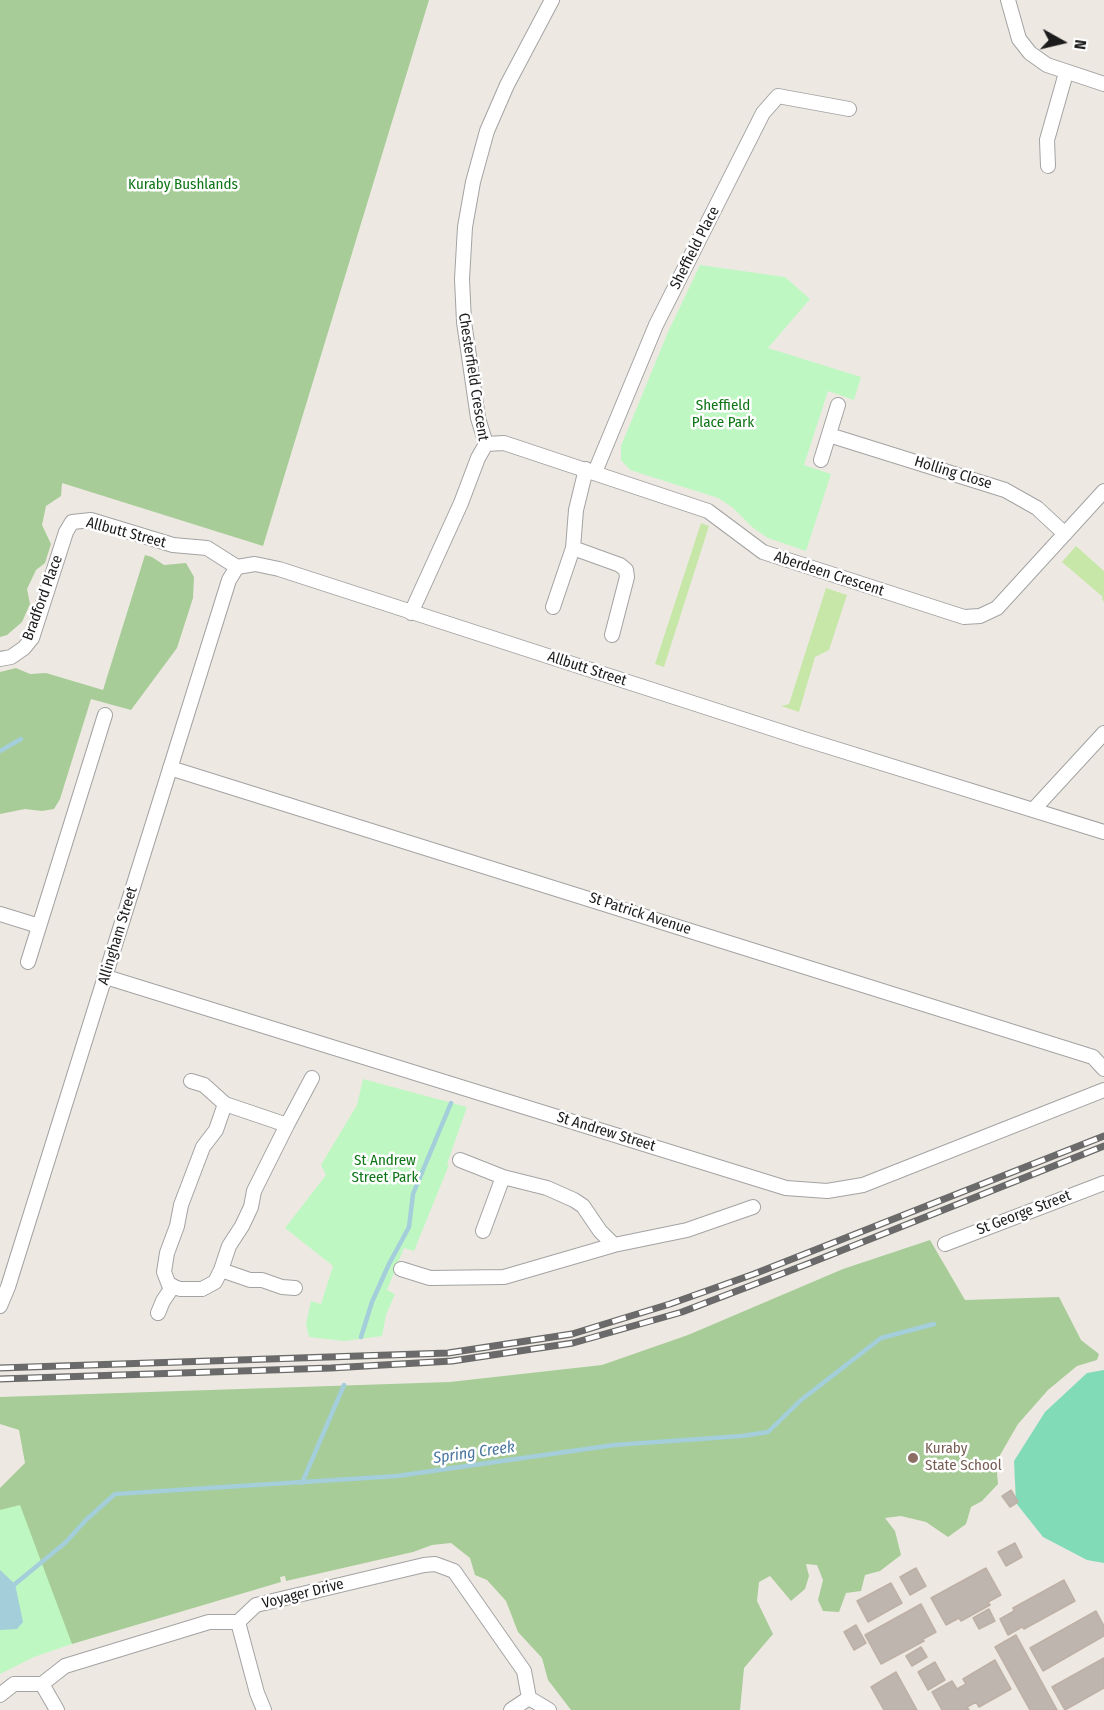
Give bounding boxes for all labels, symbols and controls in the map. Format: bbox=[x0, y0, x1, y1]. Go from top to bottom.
north arrow bbox=[1032, 12, 1092, 72]
text: N bbox=[1070, 39, 1090, 51]
park label: Kuraby Bushlands bbox=[128, 176, 238, 194]
street label: Sheffield Place bbox=[666, 204, 724, 292]
street label: Chesterfield Crescent bbox=[454, 312, 492, 442]
park label: Sheffield Place Park bbox=[692, 397, 754, 432]
street label: Holling Close bbox=[912, 453, 994, 493]
street label: Allbutt Street bbox=[84, 514, 168, 552]
street label: Aberdeen Crescent bbox=[772, 548, 886, 600]
street label: Bradford Place bbox=[19, 553, 67, 643]
street label: Allbutt Street bbox=[545, 648, 629, 690]
street label: Allingham Street bbox=[95, 885, 141, 987]
street label: St Patrick Avenue bbox=[587, 889, 693, 939]
street label: St Andrew Street bbox=[555, 1108, 657, 1156]
park label: St Andrew Street Park bbox=[351, 1152, 419, 1187]
street label: St George Street bbox=[974, 1187, 1074, 1239]
water label: Spring Creek bbox=[432, 1438, 516, 1468]
place label: Kuraby State School bbox=[925, 1440, 1002, 1475]
marker: Kuraby State School bbox=[906, 1451, 920, 1465]
street label: Voyager Drive bbox=[260, 1575, 346, 1613]

